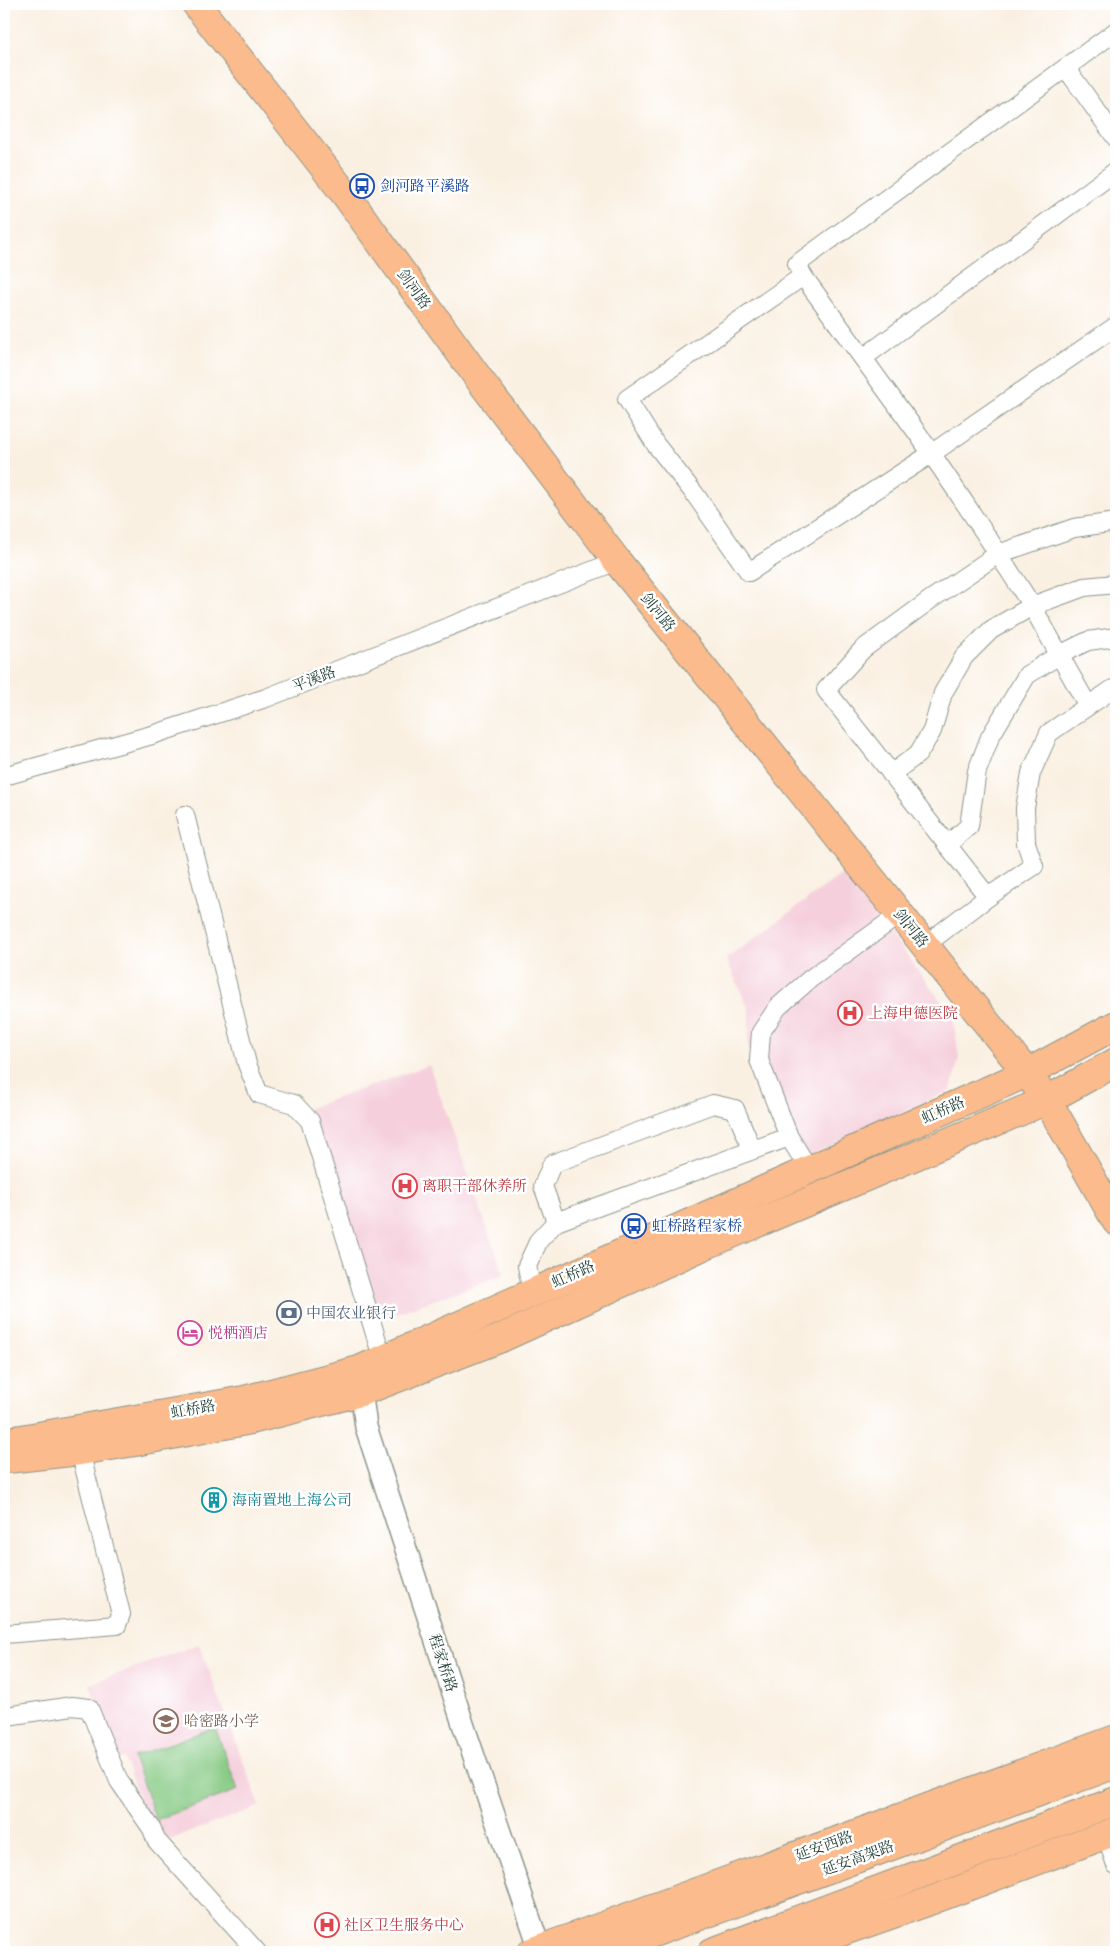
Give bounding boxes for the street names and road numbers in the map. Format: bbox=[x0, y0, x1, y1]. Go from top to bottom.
street label: 剑河路 bbox=[393, 266, 435, 312]
street label: 剑河路 bbox=[637, 589, 679, 635]
street label: 平溪路 bbox=[290, 663, 338, 695]
street label: 剑河路 bbox=[890, 905, 932, 951]
street label: 虹桥路 bbox=[919, 1093, 967, 1127]
street label: 虹桥路 bbox=[549, 1257, 597, 1291]
street label: 虹桥路 bbox=[169, 1396, 217, 1422]
street label: 程家桥路 bbox=[425, 1632, 461, 1694]
street label: 延安西路 bbox=[793, 1827, 855, 1865]
street label: 延安高架路 bbox=[820, 1837, 896, 1879]

